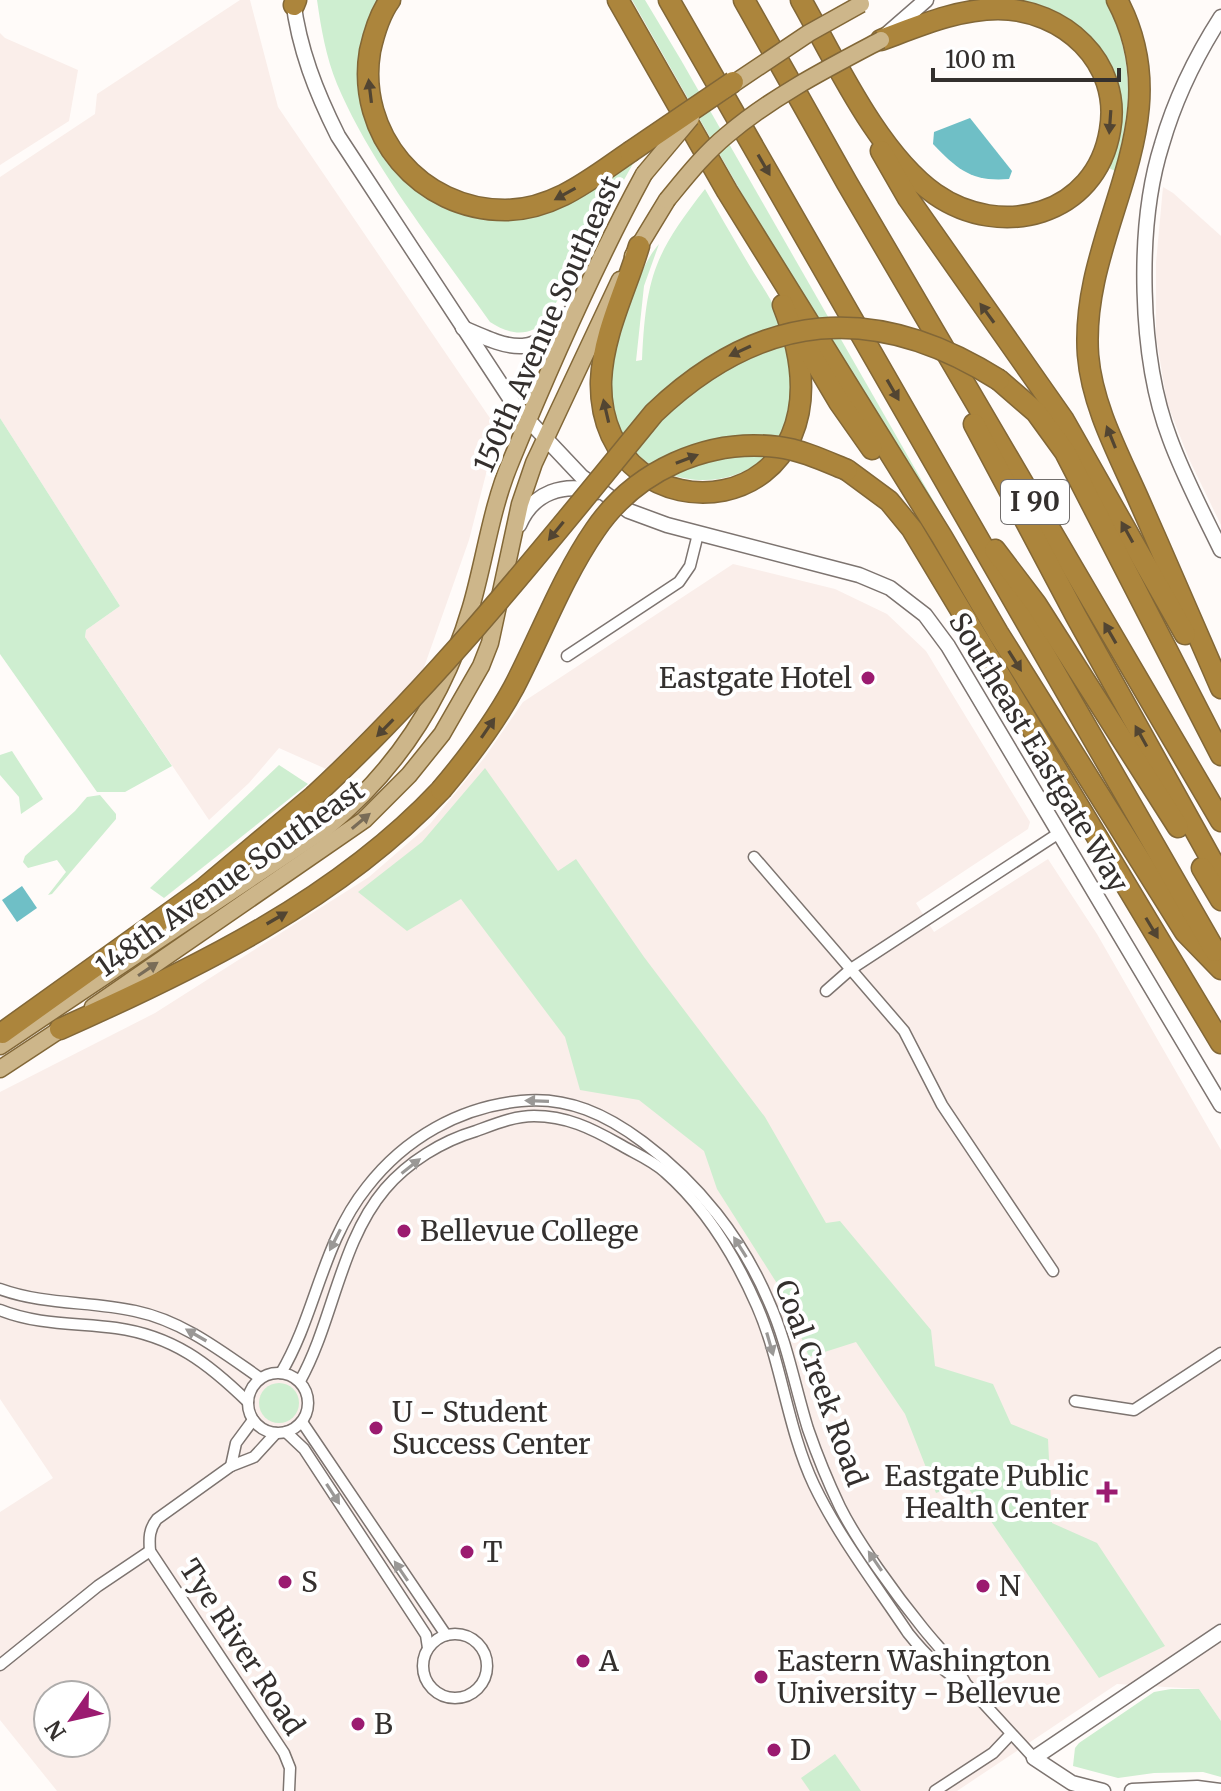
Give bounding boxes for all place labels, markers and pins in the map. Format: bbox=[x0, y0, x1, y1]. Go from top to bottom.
place label: Eastgate Hotel bbox=[659, 660, 852, 696]
marker: Eastgate Hotel bbox=[859, 669, 877, 687]
place label: Bellevue College bbox=[420, 1213, 639, 1249]
marker: Bellevue College bbox=[395, 1222, 413, 1240]
place label: U - Student Success Center bbox=[392, 1394, 591, 1462]
marker: U - Student Success Center bbox=[367, 1419, 385, 1437]
place label: Eastgate Public Health Center bbox=[884, 1458, 1089, 1526]
marker: Eastgate Public Health Center bbox=[1096, 1481, 1118, 1503]
place label: T bbox=[483, 1534, 502, 1570]
marker: T bbox=[458, 1543, 476, 1561]
place label: S bbox=[301, 1564, 318, 1600]
place label: N bbox=[999, 1568, 1021, 1604]
marker: S bbox=[276, 1573, 294, 1591]
marker: N bbox=[974, 1577, 992, 1595]
place label: A bbox=[598, 1643, 619, 1679]
place label: Eastern Washington University - Bellevue bbox=[777, 1643, 1061, 1711]
marker: A bbox=[574, 1652, 592, 1670]
marker: Eastern Washington University - Bellevue bbox=[752, 1668, 770, 1686]
place label: B bbox=[374, 1706, 393, 1742]
marker: B bbox=[349, 1715, 367, 1733]
place label: D bbox=[790, 1732, 811, 1768]
marker: D bbox=[765, 1741, 783, 1759]

